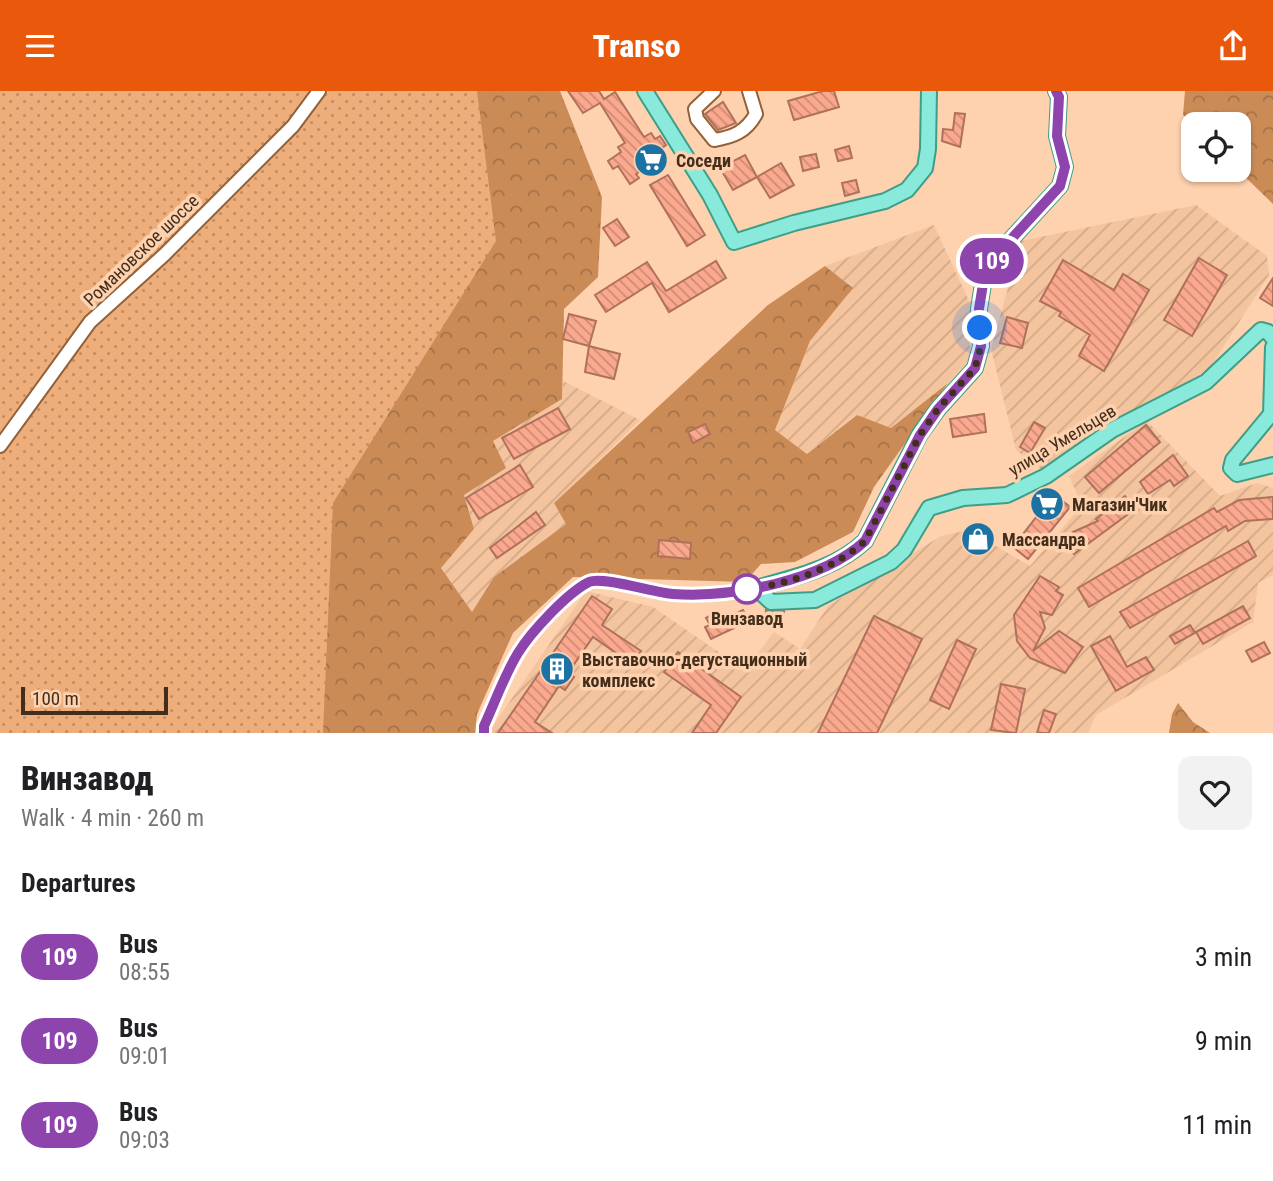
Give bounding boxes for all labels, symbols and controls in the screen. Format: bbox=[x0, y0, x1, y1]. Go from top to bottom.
icon: menu bbox=[21, 27, 59, 65]
text: Transo bbox=[592, 27, 681, 65]
icon: share bbox=[1214, 27, 1252, 65]
map controls bbox=[1181, 112, 1251, 182]
button: locate bbox=[1181, 112, 1251, 182]
supermarket icon: Соседи bbox=[632, 141, 670, 179]
place label: Соседи bbox=[676, 150, 731, 171]
street label: Романовское шоссе bbox=[79, 190, 203, 310]
line badge: 109 bbox=[952, 238, 1032, 284]
text: 109 bbox=[974, 247, 1010, 275]
your location bbox=[962, 310, 997, 345]
street label: улица Умельцев bbox=[1005, 400, 1119, 480]
supermarket icon: Магазин'Чик bbox=[1028, 485, 1066, 523]
place label: Магазин'Чик bbox=[1072, 494, 1167, 515]
shop icon: Массандра bbox=[959, 520, 997, 558]
place label: Массандра bbox=[1002, 529, 1086, 550]
marker: Винзавод bbox=[732, 574, 762, 604]
place label: Винзавод bbox=[711, 608, 783, 629]
place label: Выставочно-дегустационный комплекс bbox=[582, 649, 807, 691]
building icon: Выставочно-дегустационный комплекс bbox=[538, 650, 576, 688]
scale bar bbox=[21, 684, 168, 716]
text: 100 m bbox=[32, 687, 79, 710]
button: heart bbox=[1178, 756, 1252, 830]
text: Винзавод bbox=[21, 759, 153, 798]
text: Walk · 4 min · 260 m bbox=[21, 805, 204, 832]
text: Departures bbox=[21, 868, 136, 898]
text: Bus bbox=[119, 929, 158, 959]
text: 3 min bbox=[1195, 942, 1252, 972]
text: 109 bbox=[41, 943, 78, 971]
text: 08:55 bbox=[119, 959, 170, 986]
text: Bus bbox=[119, 1013, 158, 1043]
text: 9 min bbox=[1195, 1026, 1252, 1056]
text: 109 bbox=[41, 1027, 78, 1055]
text: 09:01 bbox=[119, 1043, 170, 1070]
text: Bus bbox=[119, 1097, 158, 1127]
text: 11 min bbox=[1182, 1110, 1252, 1140]
text: 109 bbox=[41, 1111, 78, 1139]
text: 09:03 bbox=[119, 1127, 170, 1154]

